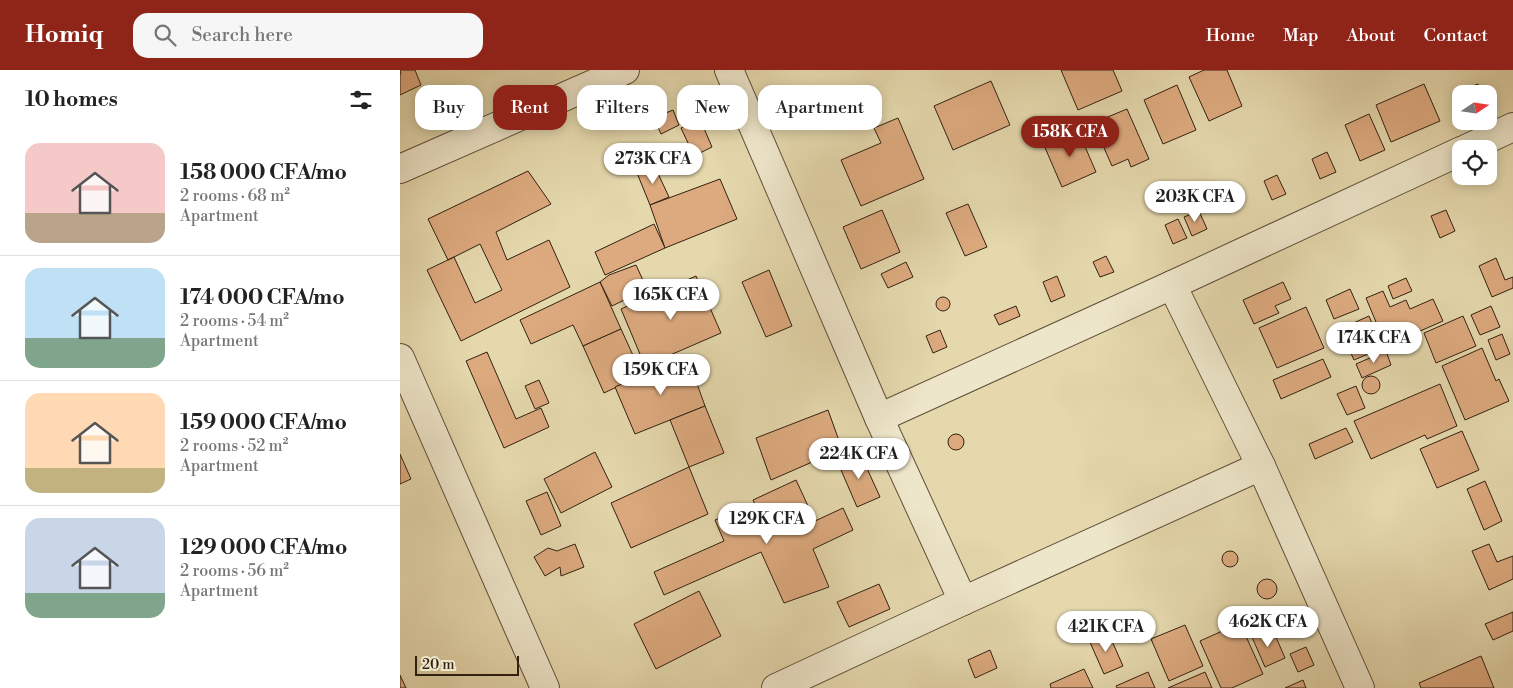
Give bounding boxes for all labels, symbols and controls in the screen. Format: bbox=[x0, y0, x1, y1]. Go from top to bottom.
search box bbox=[133, 13, 483, 58]
text: Homiq bbox=[25, 20, 103, 50]
icon: search bbox=[151, 21, 179, 49]
text: Search here bbox=[191, 23, 293, 47]
text: Home bbox=[1206, 24, 1255, 47]
text: Map bbox=[1283, 24, 1319, 47]
text: About bbox=[1347, 24, 1396, 47]
text: Contact bbox=[1424, 24, 1488, 47]
chip: Buy bbox=[415, 85, 483, 130]
chip: Rent bbox=[493, 85, 567, 130]
chip: Filters bbox=[577, 85, 667, 130]
chip: New bbox=[677, 85, 748, 130]
chip: Apartment bbox=[758, 85, 882, 130]
north arrow bbox=[1452, 85, 1498, 130]
map controls bbox=[1452, 85, 1497, 185]
icon: filters bbox=[347, 86, 375, 114]
text: 10 homes bbox=[25, 87, 118, 113]
pin: 158K CFA bbox=[1018, 116, 1122, 158]
text: 158K CFA bbox=[1032, 122, 1108, 142]
button: locate bbox=[1452, 140, 1497, 185]
pin: 273K CFA bbox=[601, 142, 705, 185]
text: 273K CFA bbox=[615, 149, 691, 169]
text: 158 000 CFA/mo bbox=[180, 160, 347, 186]
icon: home bbox=[65, 163, 125, 223]
pin: 203K CFA bbox=[1143, 180, 1247, 223]
text: 2 rooms · 68 m² bbox=[180, 186, 290, 206]
text: 203K CFA bbox=[1155, 187, 1235, 207]
text: Apartment bbox=[180, 206, 259, 226]
pin: 165K CFA bbox=[619, 278, 723, 321]
text: 174 000 CFA/mo bbox=[180, 285, 345, 311]
text: 165K CFA bbox=[633, 285, 709, 305]
icon: home bbox=[65, 288, 125, 348]
text: 2 rooms · 54 m² bbox=[180, 311, 289, 331]
pin: 174K CFA bbox=[1322, 322, 1426, 364]
text: 174K CFA bbox=[1337, 328, 1411, 348]
text: Apartment bbox=[180, 331, 259, 351]
pin: 159K CFA bbox=[609, 354, 713, 396]
text: 159K CFA bbox=[623, 360, 699, 380]
text: 159 000 CFA/mo bbox=[180, 410, 347, 436]
icon: home bbox=[65, 413, 125, 473]
text: 2 rooms · 52 m² bbox=[180, 436, 288, 456]
pin: 224K CFA bbox=[807, 438, 911, 480]
text: 224K CFA bbox=[820, 444, 898, 464]
text: Apartment bbox=[180, 456, 259, 476]
pin: 129K CFA bbox=[715, 502, 819, 545]
text: 129K CFA bbox=[729, 509, 805, 529]
text: 129 000 CFA/mo bbox=[180, 535, 347, 561]
icon: home bbox=[65, 538, 125, 598]
text: 2 rooms · 56 m² bbox=[180, 561, 289, 581]
text: Apartment bbox=[180, 581, 259, 601]
pin: 462K CFA bbox=[1216, 606, 1320, 648]
pin: 421K CFA bbox=[1054, 610, 1158, 653]
text: 462K CFA bbox=[1229, 612, 1307, 632]
text: 421K CFA bbox=[1068, 617, 1144, 637]
scale bar bbox=[415, 653, 519, 676]
text: 20 m bbox=[422, 656, 454, 674]

